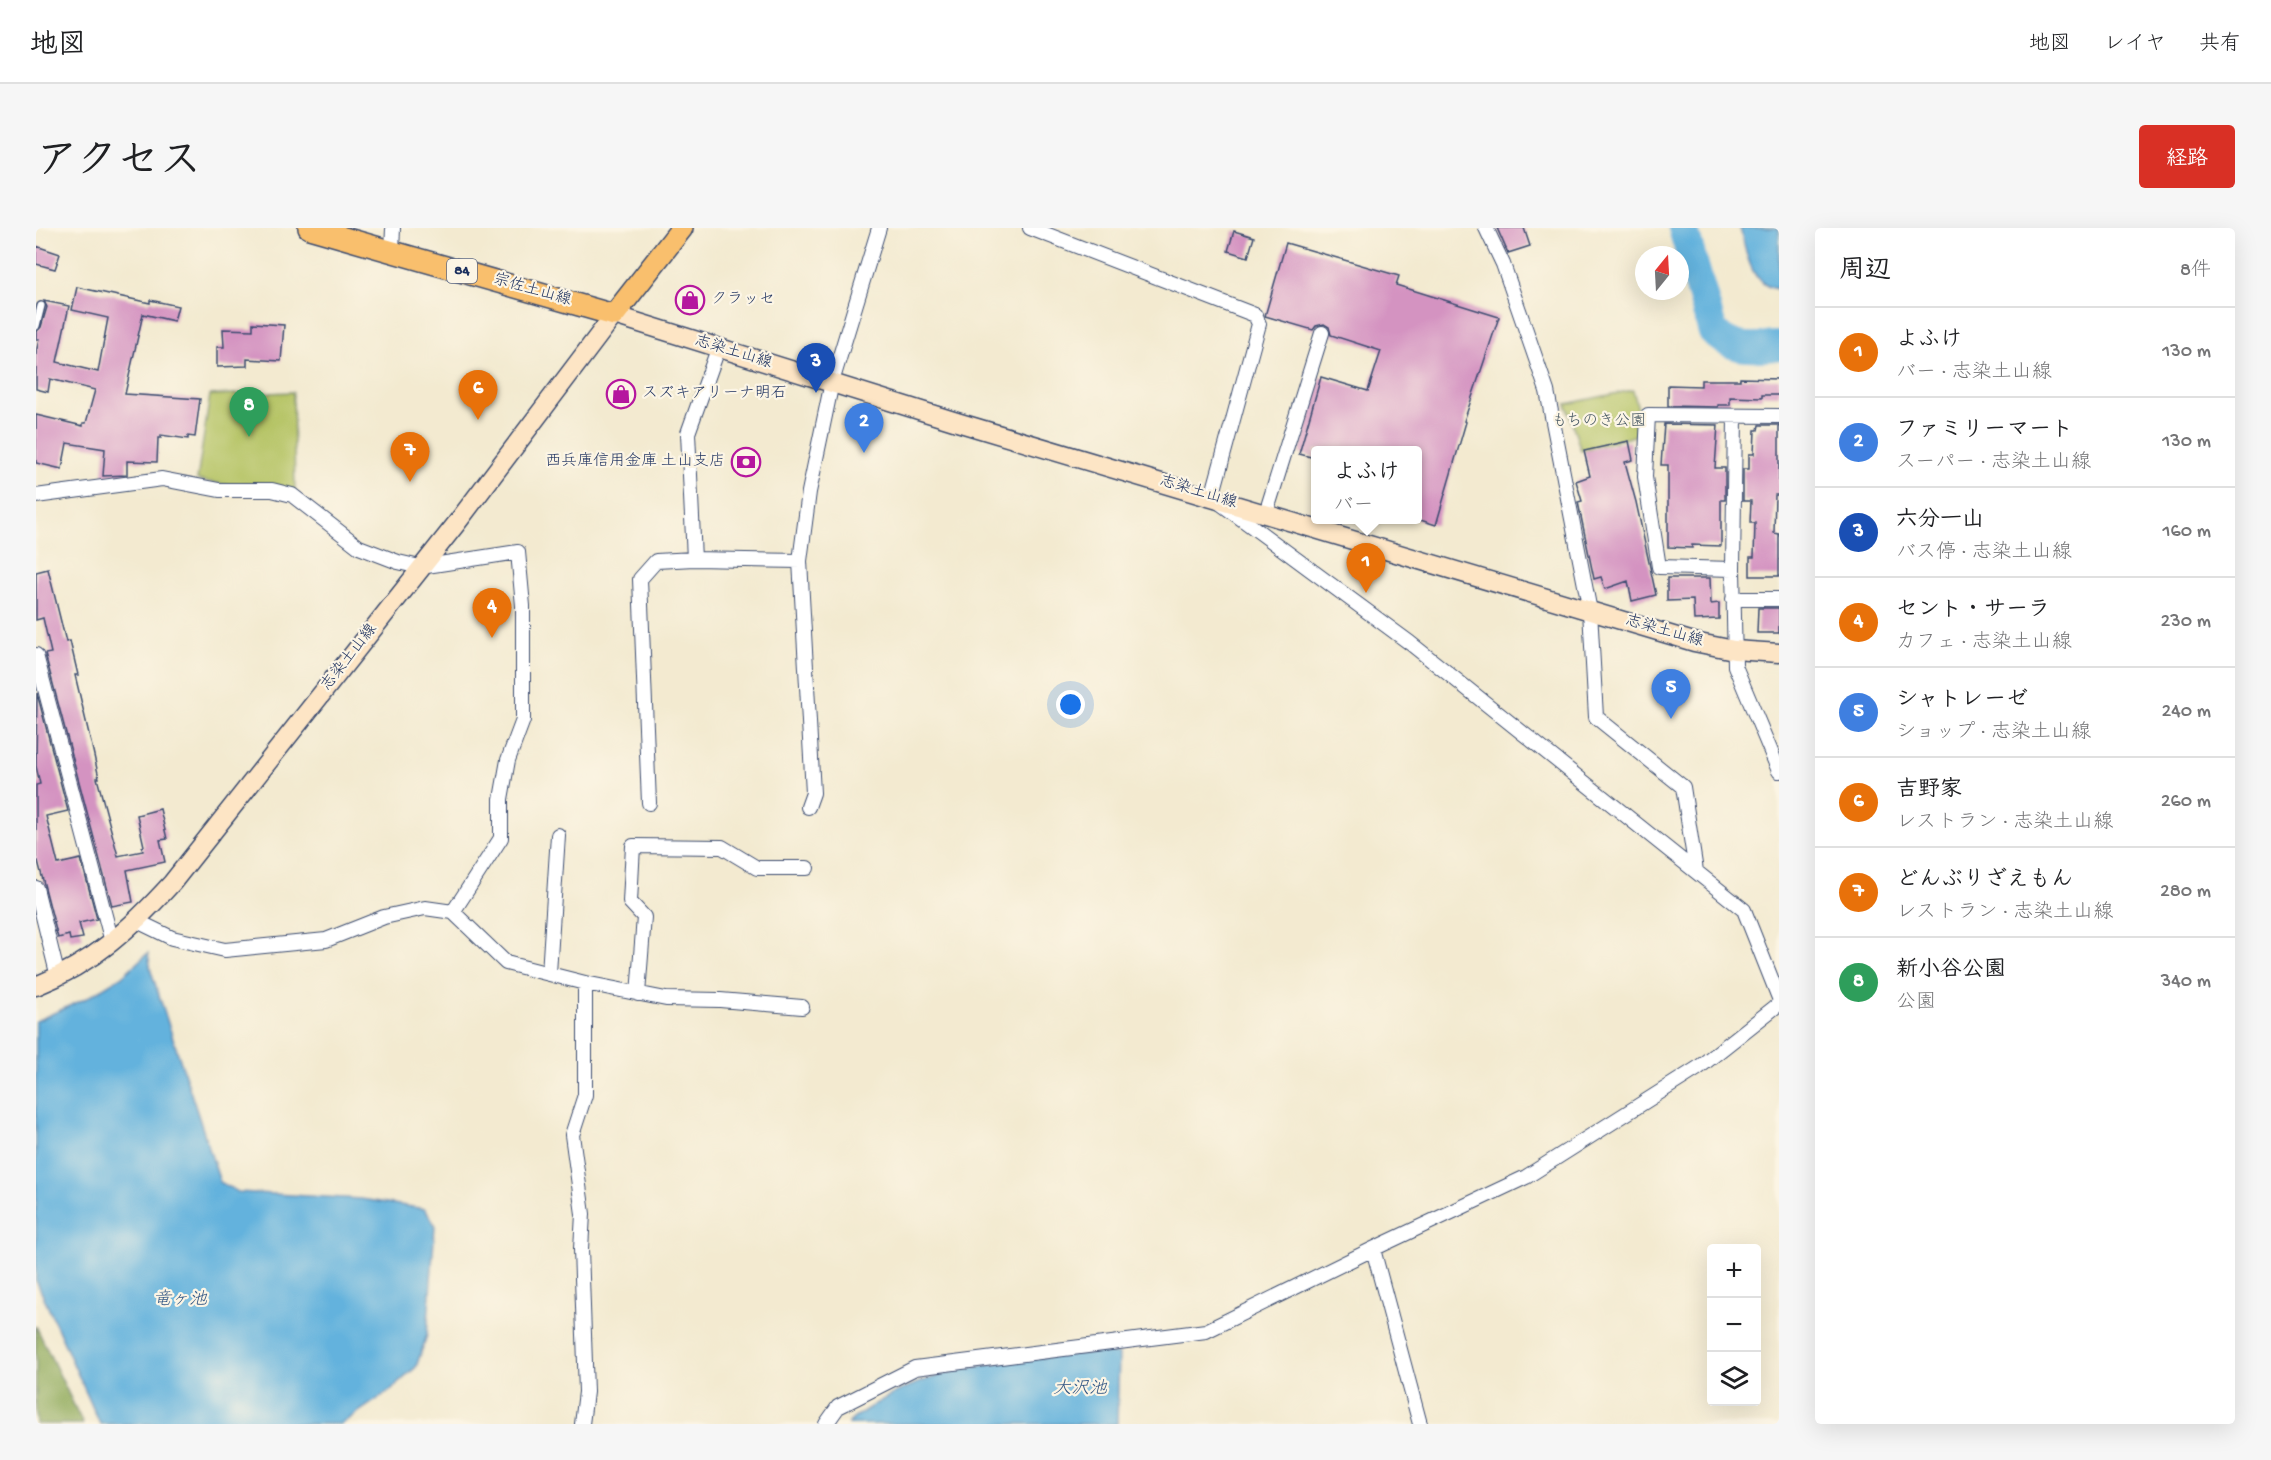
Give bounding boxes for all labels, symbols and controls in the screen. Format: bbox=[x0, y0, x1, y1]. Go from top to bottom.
text: 地図 bbox=[30, 30, 86, 63]
text: 地図 bbox=[2029, 33, 2071, 58]
text: レイヤ bbox=[2104, 33, 2166, 58]
text: 共有 bbox=[2199, 33, 2241, 58]
button: 経路 bbox=[2139, 125, 2235, 188]
text: アクセス bbox=[36, 140, 201, 189]
north arrow bbox=[1635, 246, 1689, 300]
text: 周辺 bbox=[1839, 257, 1891, 288]
road number: 84 bbox=[447, 259, 477, 283]
text: 8件 bbox=[2180, 260, 2211, 283]
street label: 宗佐土山線 bbox=[491, 269, 574, 311]
shop icon: クラッセ bbox=[674, 284, 706, 316]
place label: クラッセ bbox=[711, 291, 775, 310]
text: よふけ bbox=[1896, 328, 1962, 354]
street label: 志染土山線 bbox=[692, 330, 775, 374]
text: 1 bbox=[1854, 341, 1863, 364]
text: 130 m bbox=[2162, 341, 2211, 364]
pin: 3 bbox=[796, 344, 836, 393]
text: バー · 志染土山線 bbox=[1896, 362, 2052, 385]
pin: 6 bbox=[458, 370, 498, 420]
shop icon: スズキアリーナ明石 bbox=[605, 378, 637, 410]
place label: スズキアリーナ明石 bbox=[642, 385, 787, 404]
pin: 8 bbox=[230, 388, 268, 437]
pin: 2 bbox=[844, 404, 884, 453]
park label: もちのき公園 bbox=[1552, 412, 1646, 432]
text: ファミリーマート bbox=[1896, 418, 2073, 444]
text: 2 bbox=[1854, 431, 1863, 454]
text: 130 m bbox=[2162, 431, 2211, 454]
pin: 7 bbox=[390, 432, 430, 482]
bank icon: 西兵庫信用金庫 土山支店 bbox=[730, 446, 762, 478]
popup bbox=[1311, 446, 1422, 524]
place label: 西兵庫信用金庫 土山支店 bbox=[545, 451, 725, 472]
text: スーパー · 志染土山線 bbox=[1896, 452, 2091, 475]
text: よふけ bbox=[1333, 461, 1400, 487]
street label: 志染土山線 bbox=[1157, 470, 1240, 514]
text: バー bbox=[1333, 495, 1373, 518]
text: 六分一山 bbox=[1896, 508, 1984, 534]
text: 3 bbox=[1853, 521, 1864, 544]
text: 160 m bbox=[2162, 521, 2211, 544]
text: バス停 · 志染土山線 bbox=[1896, 542, 2072, 565]
pin: 1 bbox=[1346, 544, 1386, 593]
pin: 4 bbox=[472, 588, 512, 638]
text: セント・サーラ bbox=[1896, 598, 2050, 624]
street label: 志染土山線 bbox=[1623, 610, 1706, 652]
text: 4 bbox=[1854, 611, 1863, 634]
text: 230 m bbox=[2161, 611, 2211, 634]
street label: 志染土山線 bbox=[316, 619, 382, 695]
text: カフェ · 志染土山線 bbox=[1896, 632, 2072, 655]
pin: 5 bbox=[1652, 670, 1690, 719]
text: シャトレーゼ bbox=[1896, 688, 2028, 714]
your location bbox=[1056, 690, 1085, 719]
text: 5 bbox=[1853, 701, 1864, 724]
text: 240 m bbox=[2161, 701, 2211, 724]
text: ショップ · 志染土山線 bbox=[1896, 722, 2091, 745]
text: 吉野家 bbox=[1896, 778, 1962, 804]
text: 6 bbox=[1853, 791, 1864, 814]
text: 260 m bbox=[2161, 791, 2211, 814]
text: レストラン · 志染土山線 bbox=[1896, 812, 2113, 835]
text: どんぶりざえもん bbox=[1896, 868, 2073, 894]
text: 7 bbox=[1853, 881, 1864, 904]
text: 280 m bbox=[2160, 881, 2211, 904]
text: レストラン · 志染土山線 bbox=[1896, 902, 2113, 925]
text: 新小谷公園 bbox=[1896, 958, 2006, 984]
text: 8 bbox=[1853, 971, 1864, 994]
text: 340 m bbox=[2161, 971, 2211, 994]
text: 公園 bbox=[1896, 992, 1936, 1015]
map controls bbox=[1707, 1244, 1761, 1406]
button: + bbox=[1707, 1244, 1761, 1298]
water label: 竜ヶ池 bbox=[153, 1289, 208, 1311]
button: − bbox=[1707, 1298, 1761, 1352]
button: layers bbox=[1707, 1352, 1761, 1406]
water label: 大沢池 bbox=[1053, 1378, 1108, 1400]

